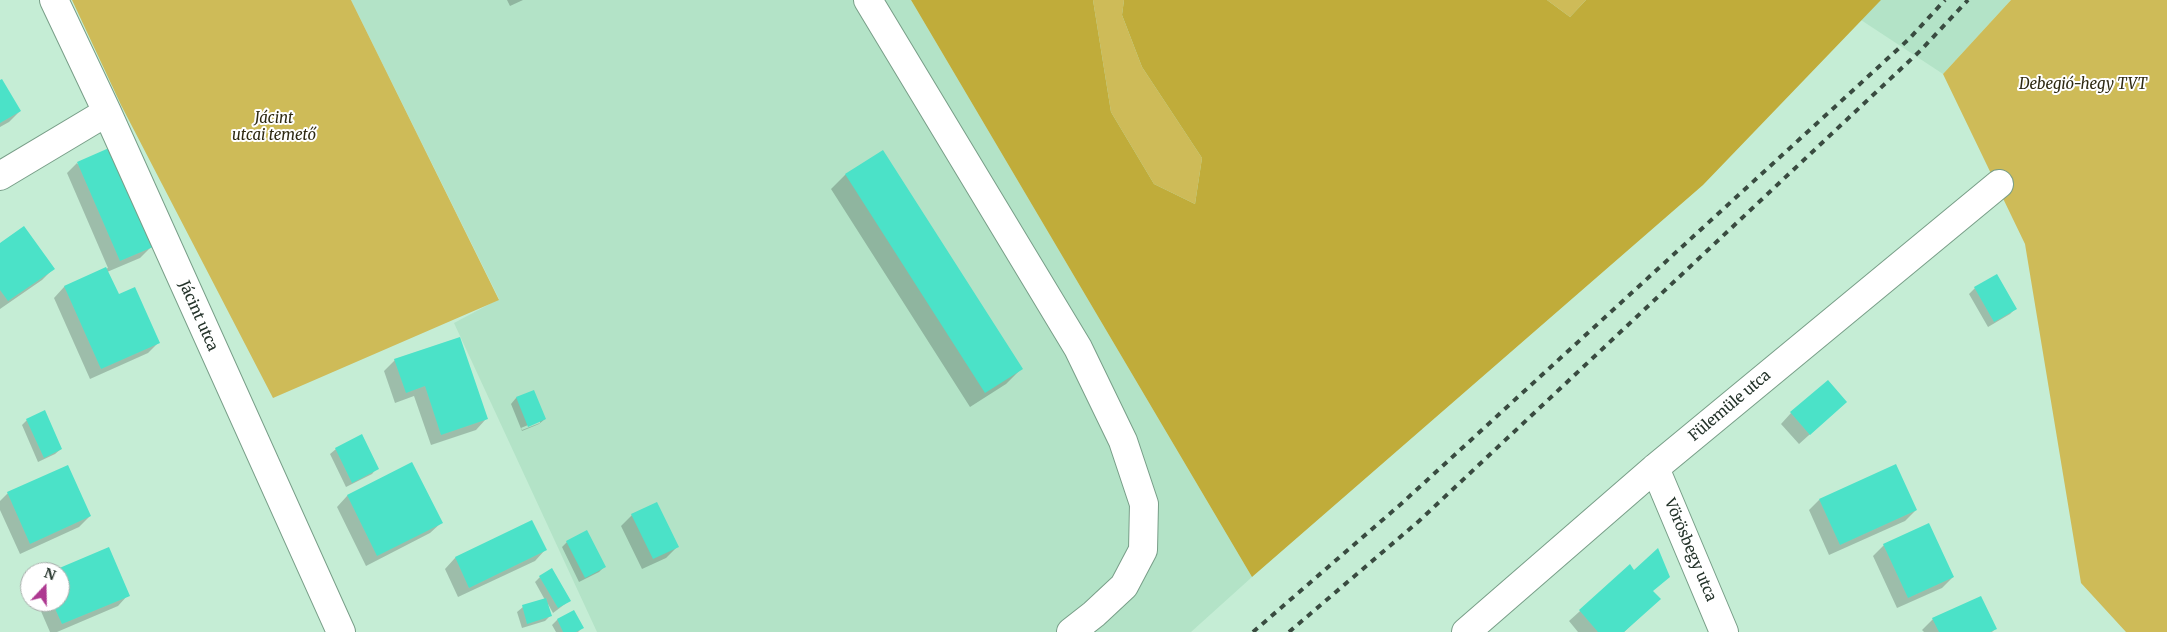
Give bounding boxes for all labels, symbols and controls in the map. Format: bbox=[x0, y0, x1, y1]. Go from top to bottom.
park label: Debegió-hegy TVT bbox=[2019, 76, 2147, 94]
park label: Jácint utcai temető bbox=[232, 110, 316, 145]
street label: Jácint utca bbox=[175, 278, 221, 354]
street label: Fülemüle utca bbox=[1685, 367, 1775, 445]
street label: Vörösbegy utca bbox=[1660, 496, 1720, 604]
north arrow bbox=[20, 562, 70, 612]
text: N bbox=[42, 564, 58, 584]

